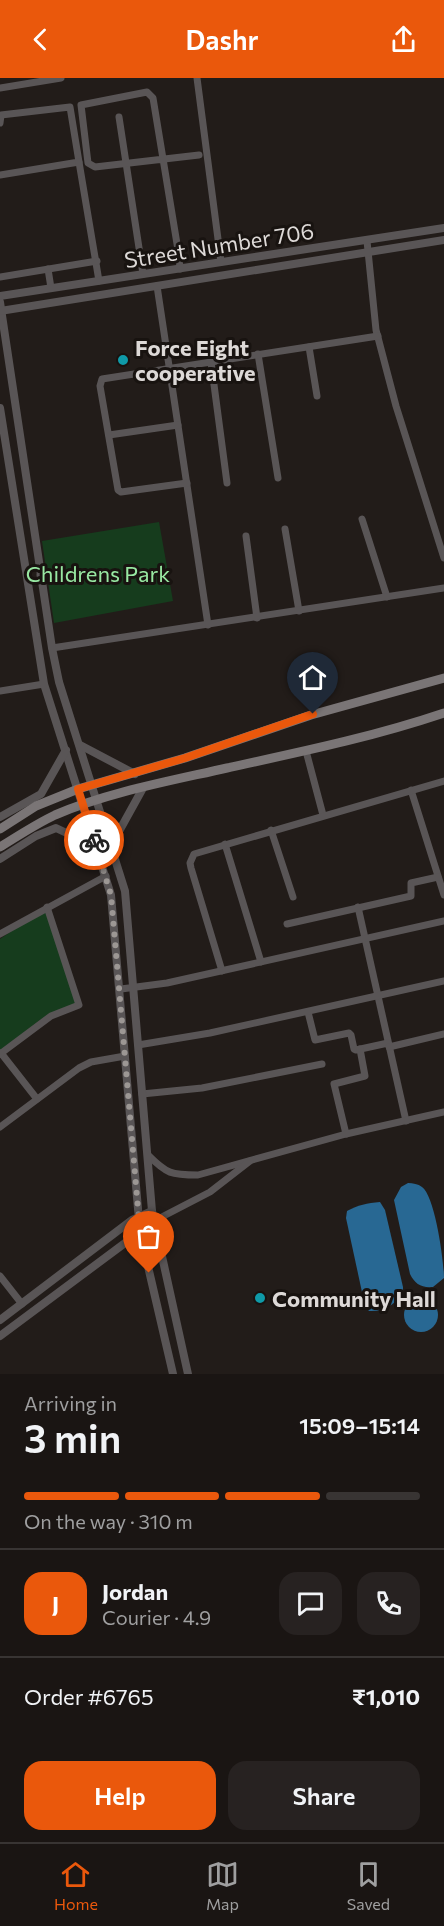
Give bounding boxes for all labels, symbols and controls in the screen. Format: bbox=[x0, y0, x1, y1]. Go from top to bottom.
icon: back bbox=[24, 23, 57, 56]
text: Dashr bbox=[185, 23, 259, 56]
icon: share bbox=[387, 23, 420, 56]
street label: Street Number 706 bbox=[122, 217, 316, 273]
place label: Force Eight cooperative bbox=[135, 334, 256, 386]
marker: Force Eight cooperative bbox=[116, 353, 130, 367]
park label: Childrens Park bbox=[26, 560, 170, 587]
pin bbox=[287, 652, 338, 714]
icon: home bbox=[296, 661, 329, 694]
courier bbox=[64, 810, 124, 870]
icon: bike bbox=[78, 824, 111, 857]
pin bbox=[123, 1211, 174, 1273]
icon: bag bbox=[132, 1220, 165, 1253]
place label: Community Hall bbox=[272, 1285, 436, 1312]
marker: Community Hall bbox=[253, 1291, 267, 1305]
text: Arriving in bbox=[24, 1391, 117, 1415]
text: 15:09–15:14 bbox=[299, 1412, 420, 1439]
text: 3 min bbox=[24, 1413, 121, 1461]
text: On the way · 310 m bbox=[24, 1509, 193, 1533]
button: chat bbox=[279, 1572, 342, 1635]
button: phone bbox=[357, 1572, 420, 1635]
text: Jordan bbox=[102, 1578, 168, 1605]
text: J bbox=[52, 1590, 59, 1617]
text: Courier · 4.9 bbox=[102, 1605, 211, 1629]
text: Order #6765 bbox=[24, 1683, 154, 1710]
text: ₹1,010 bbox=[352, 1683, 420, 1710]
button: Help bbox=[24, 1761, 216, 1830]
button: Share bbox=[228, 1761, 420, 1830]
tab: Home bbox=[54, 1858, 98, 1913]
tab: Map bbox=[206, 1858, 239, 1913]
tab: Saved bbox=[347, 1858, 390, 1913]

